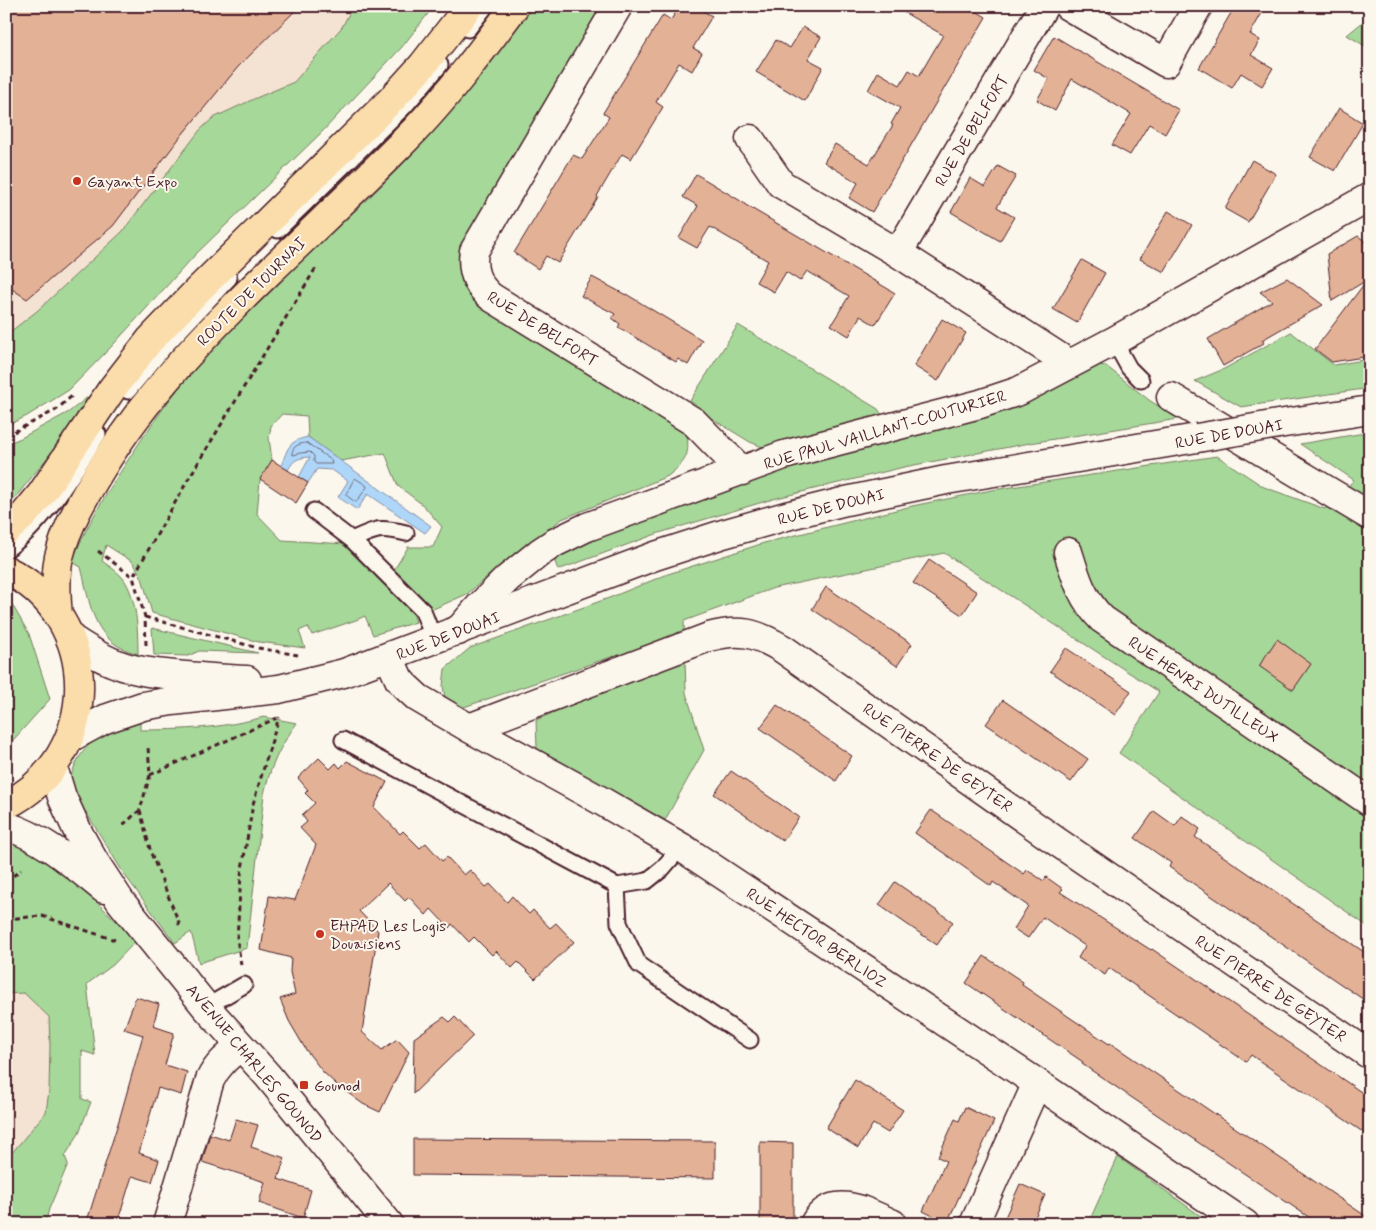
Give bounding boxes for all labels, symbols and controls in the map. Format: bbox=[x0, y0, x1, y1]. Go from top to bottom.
street label: RUE DE BELFORT bbox=[931, 71, 1014, 191]
place label: Gayant Expo bbox=[87, 172, 178, 193]
marker: Gayant Expo bbox=[71, 175, 83, 187]
street label: ROUTE DE TOURNAI bbox=[193, 233, 311, 351]
street label: RUE DE BELFORT bbox=[483, 287, 602, 372]
street label: RUE PAUL VAILLANT-COUTURIER bbox=[762, 386, 1009, 475]
street label: RUE DE DOUAI bbox=[1174, 415, 1285, 454]
street label: RUE DE DOUAI bbox=[776, 484, 887, 531]
street label: RUE DE DOUAI bbox=[394, 607, 503, 666]
street label: RUE HENRI DUTILLEUX bbox=[1124, 632, 1283, 749]
street label: RUE PIERRE DE GEYTER bbox=[858, 699, 1016, 818]
street label: RUE HECTOR BERLIOZ bbox=[742, 883, 890, 993]
place label: EHPAD Les Logis Douaisiens bbox=[330, 916, 447, 955]
marker: EHPAD Les Logis Douaisiens bbox=[314, 928, 326, 940]
street label: RUE PIERRE DE GEYTER bbox=[1191, 931, 1350, 1048]
street label: AVENUE CHARLES GOUNOD bbox=[181, 980, 327, 1148]
place label: Gounod bbox=[314, 1076, 360, 1097]
marker: Gounod bbox=[298, 1079, 310, 1091]

